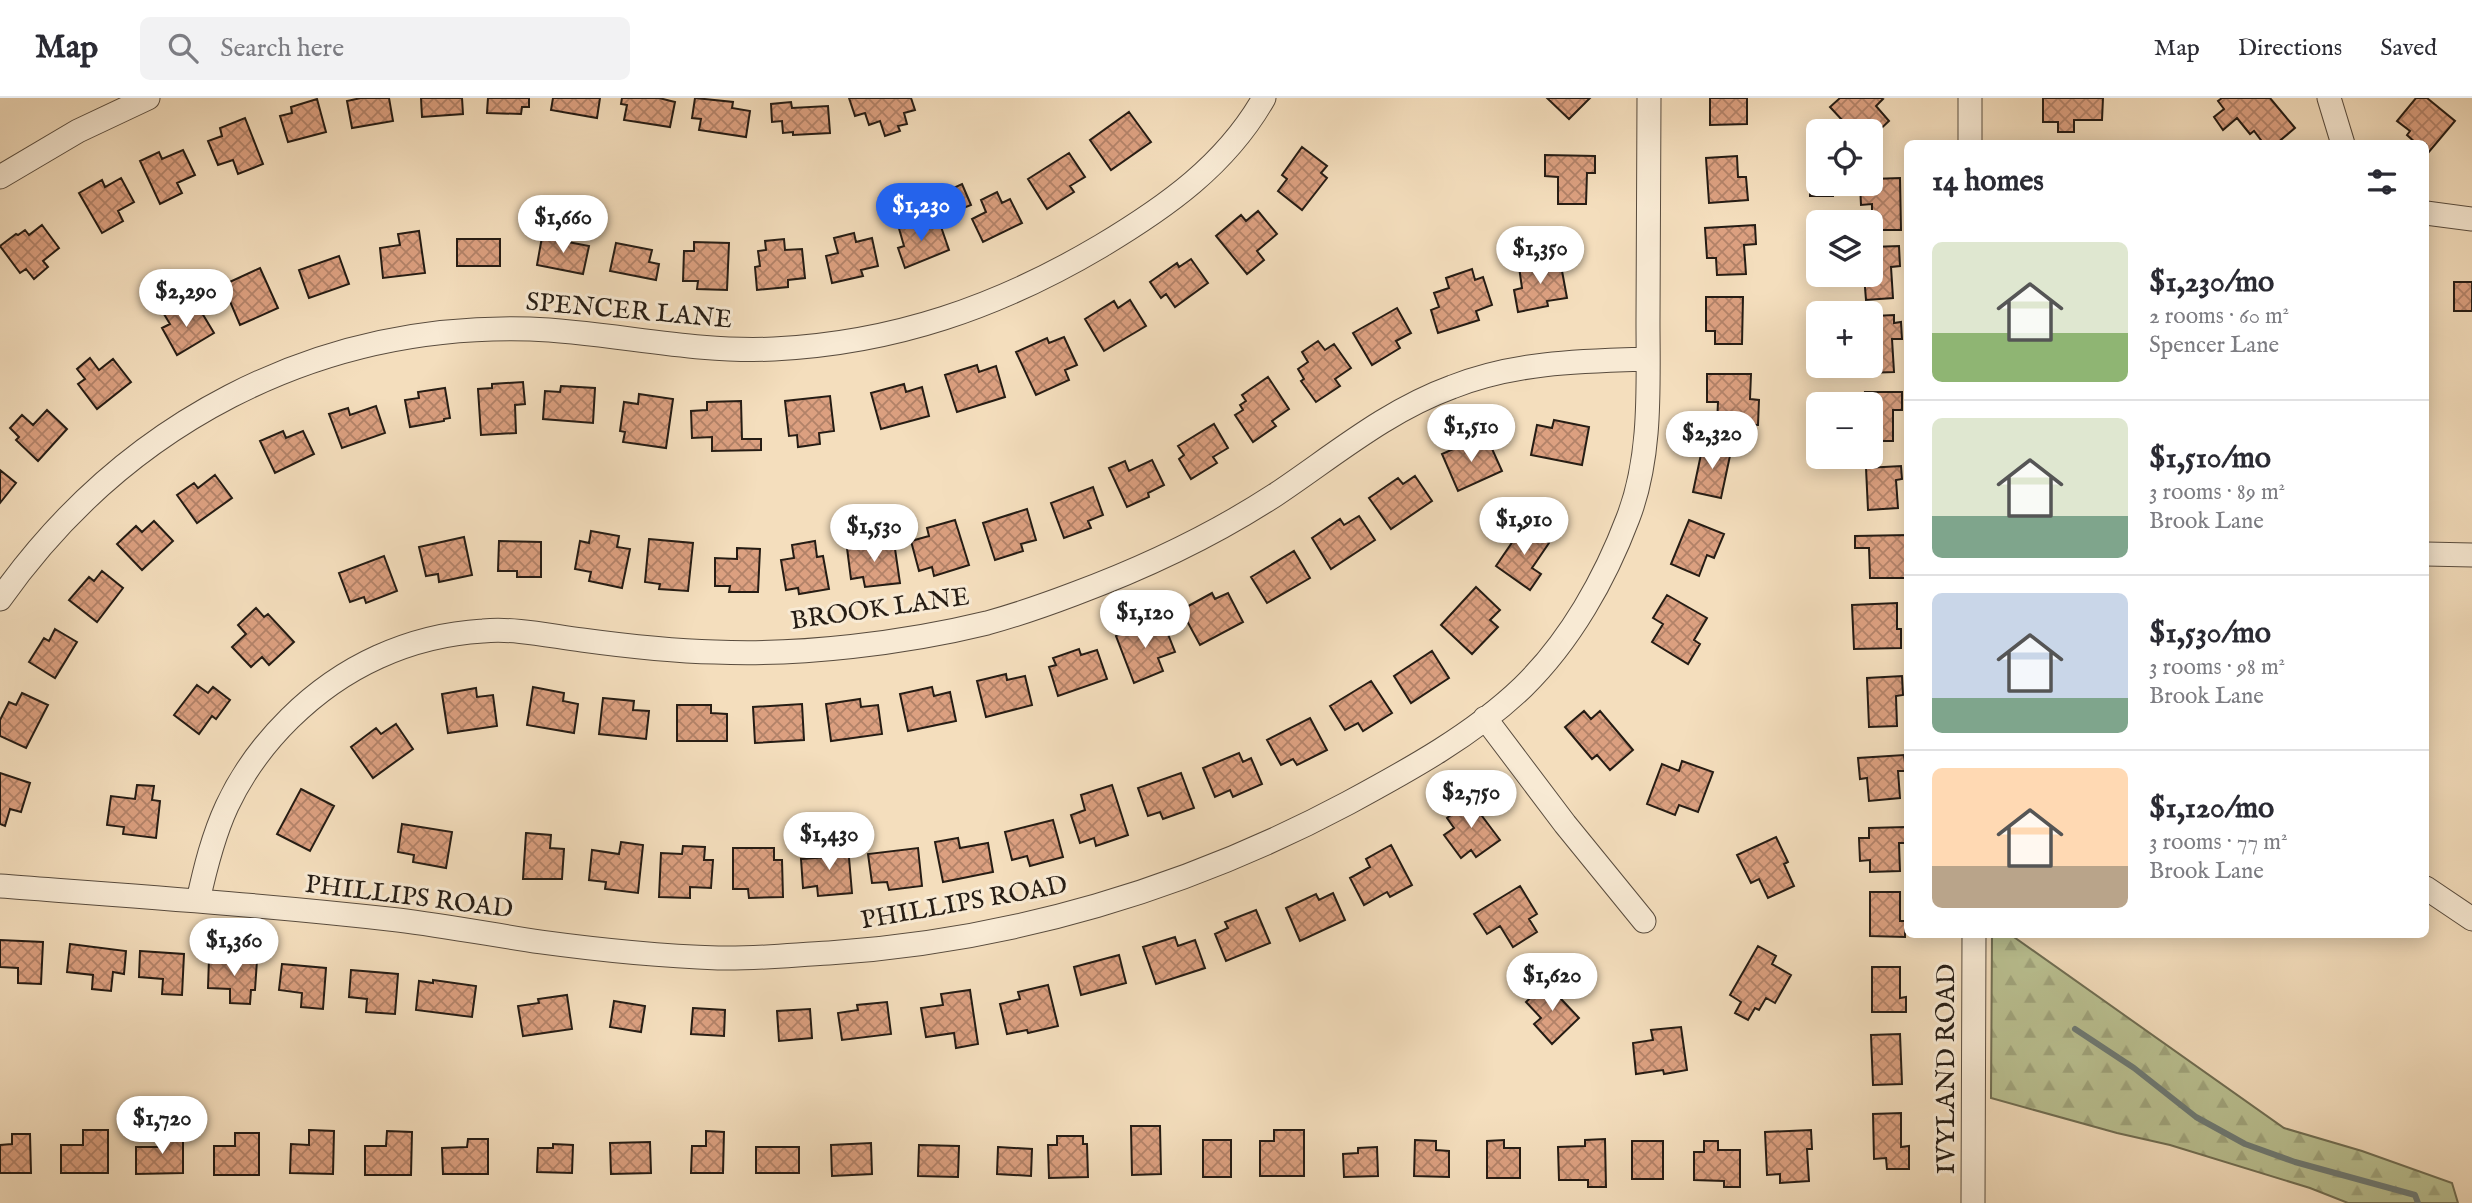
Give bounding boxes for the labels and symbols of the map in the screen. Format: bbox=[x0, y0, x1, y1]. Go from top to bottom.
pin: $1,230 bbox=[864, 184, 978, 243]
pin: $1,660 bbox=[506, 195, 620, 255]
pin: $1,350 bbox=[1483, 226, 1597, 286]
pin: $2,290 bbox=[129, 270, 243, 329]
street label: SPENCER LANE bbox=[524, 286, 734, 336]
pin: $1,510 bbox=[1414, 404, 1528, 464]
pin: $2,320 bbox=[1655, 412, 1769, 471]
pin: $1,910 bbox=[1467, 498, 1581, 557]
pin: $1,530 bbox=[817, 504, 931, 564]
street label: BROOK LANE bbox=[789, 580, 971, 638]
pin: $1,120 bbox=[1088, 590, 1202, 650]
pin: $2,750 bbox=[1414, 770, 1528, 830]
pin: $1,430 bbox=[772, 812, 886, 872]
street label: PHILLIPS ROAD bbox=[303, 868, 515, 926]
street label: PHILLIPS ROAD bbox=[858, 869, 1070, 937]
pin: $1,360 bbox=[177, 918, 291, 978]
pin: $1,620 bbox=[1495, 954, 1609, 1013]
street label: IVYLAND ROAD bbox=[1930, 964, 1963, 1174]
pin: $1,720 bbox=[105, 1096, 219, 1156]

